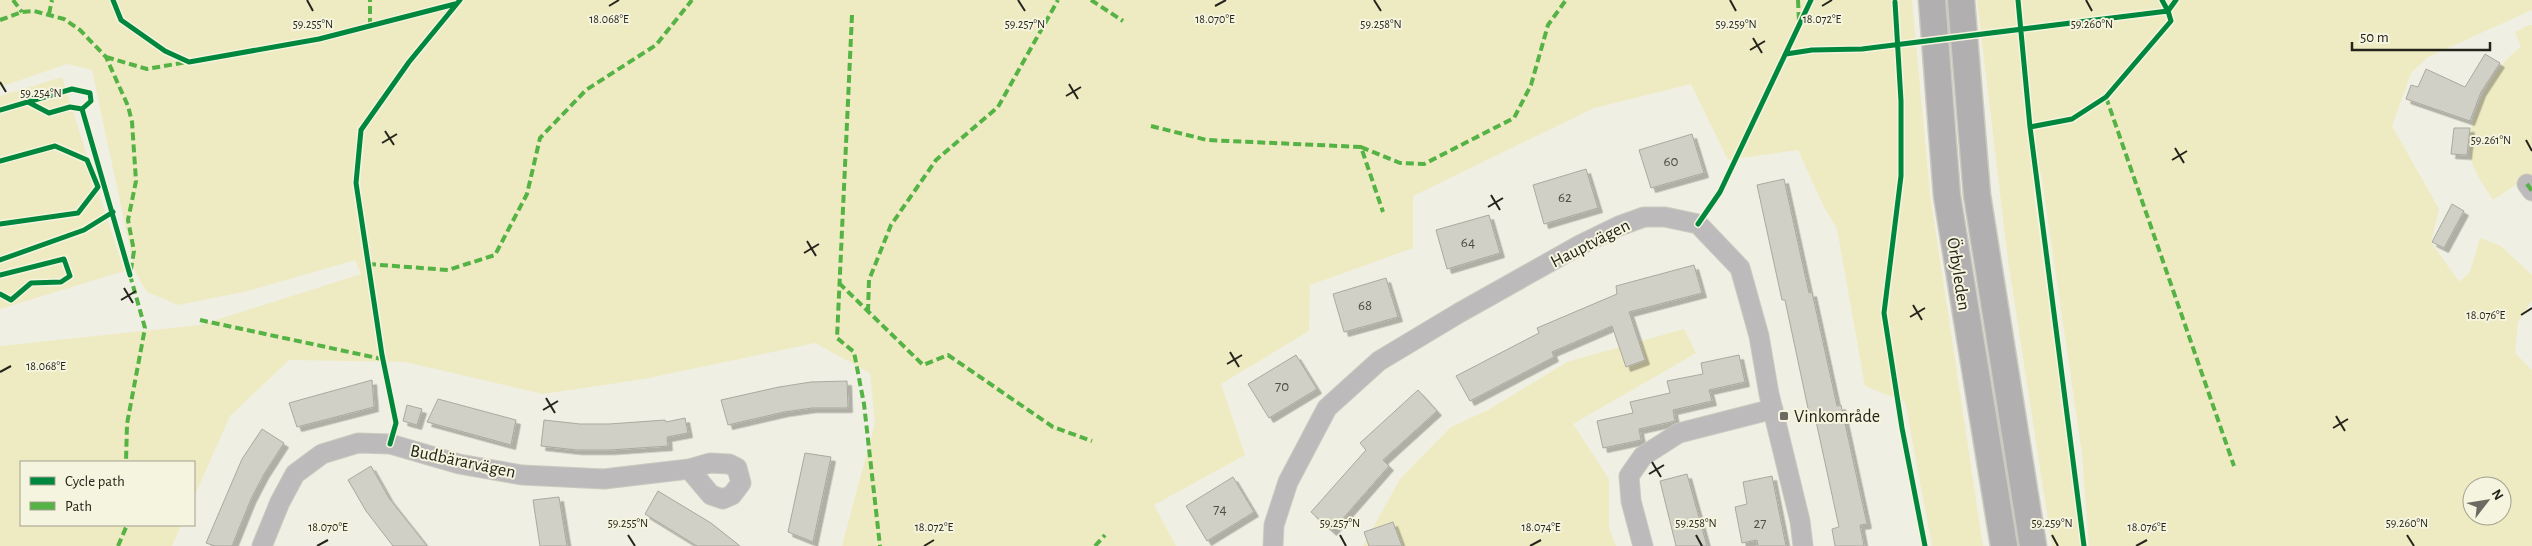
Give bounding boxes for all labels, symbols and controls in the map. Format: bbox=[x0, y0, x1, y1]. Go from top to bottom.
text: 18.068°E bbox=[589, 13, 629, 25]
text: 18.070°E bbox=[1195, 13, 1235, 25]
text: 18.072°E bbox=[1803, 13, 1842, 25]
text: 59.255°N bbox=[293, 18, 333, 30]
text: 59.257°N bbox=[1005, 18, 1045, 30]
text: 59.258°N bbox=[1360, 18, 1402, 30]
text: 59.259°N bbox=[1715, 18, 1757, 30]
text: 59.260°N bbox=[2071, 18, 2113, 30]
scale bar bbox=[2352, 20, 2490, 52]
text: 50 m bbox=[2360, 30, 2389, 45]
text: 59.254°N bbox=[20, 87, 62, 99]
text: 59.261°N bbox=[2471, 134, 2511, 146]
house number: 60 bbox=[1664, 154, 1679, 169]
house number: 62 bbox=[1558, 190, 1572, 205]
street label: Hauptvägen bbox=[1548, 216, 1633, 272]
house number: 64 bbox=[1461, 235, 1475, 250]
street label: Örbyleden bbox=[1943, 236, 1975, 312]
house number: 68 bbox=[1358, 298, 1372, 313]
text: 18.076°E bbox=[2467, 309, 2506, 321]
text: 18.068°E bbox=[26, 360, 66, 372]
house number: 70 bbox=[1275, 379, 1289, 394]
place label: Vinkområde bbox=[1794, 408, 1880, 426]
marker: Vinkområde bbox=[1778, 410, 1790, 422]
street label: Budbärarvägen bbox=[408, 442, 517, 482]
legend bbox=[20, 461, 195, 526]
text: Cycle path bbox=[65, 474, 125, 489]
north arrow bbox=[2462, 476, 2512, 526]
text: N bbox=[2489, 487, 2506, 503]
text: Path bbox=[65, 499, 92, 514]
house number: 74 bbox=[1213, 502, 1227, 517]
house number: 27 bbox=[1753, 516, 1767, 531]
text: 59.255°N bbox=[608, 517, 648, 529]
text: 59.257°N bbox=[1320, 517, 1360, 529]
text: 59.258°N bbox=[1675, 517, 1717, 529]
text: 59.259°N bbox=[2031, 517, 2073, 529]
text: 59.260°N bbox=[2386, 517, 2428, 529]
text: 18.070°E bbox=[308, 521, 348, 533]
text: 18.072°E bbox=[915, 521, 954, 533]
text: 18.074°E bbox=[1522, 521, 1561, 533]
text: 18.076°E bbox=[2128, 521, 2167, 533]

